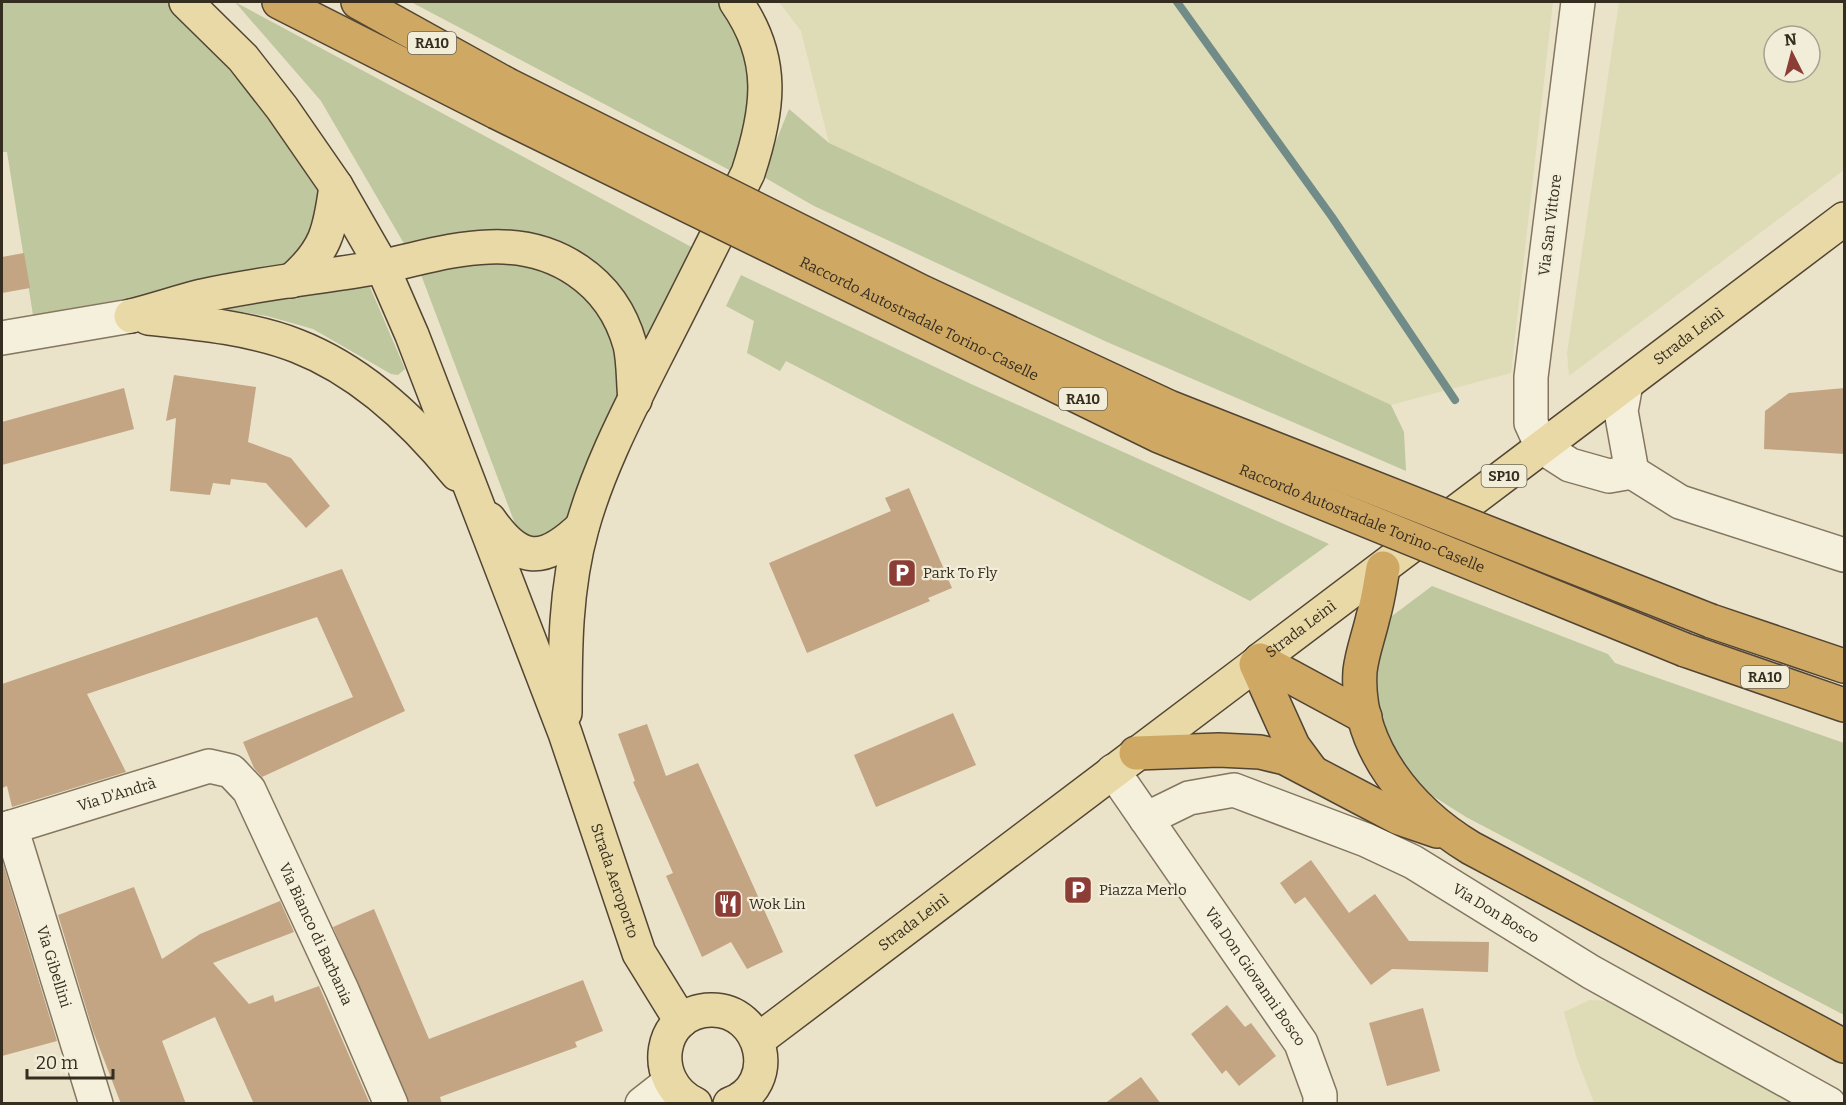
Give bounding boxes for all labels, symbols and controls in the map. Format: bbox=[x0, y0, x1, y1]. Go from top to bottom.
north arrow bbox=[1762, 24, 1822, 84]
text: N bbox=[1783, 29, 1798, 50]
road number: RA10 bbox=[408, 32, 456, 54]
street label: Via San Vittore bbox=[1535, 173, 1565, 277]
street label: Raccordo Autostradale Torino-Caselle bbox=[797, 253, 1041, 385]
street label: Strada Leinì bbox=[1650, 304, 1728, 369]
road number: RA10 bbox=[1059, 388, 1107, 410]
street label: Raccordo Autostradale Torino-Caselle bbox=[1236, 461, 1487, 577]
road number: SP10 bbox=[1482, 465, 1526, 487]
parking icon: Park To Fly bbox=[886, 557, 918, 589]
place label: Park To Fly bbox=[923, 564, 998, 582]
street label: Strada Leinì bbox=[1262, 597, 1340, 662]
road number: RA10 bbox=[1741, 666, 1789, 688]
street label: Via D'Andrà bbox=[75, 774, 158, 815]
street label: Strada Aeroporto bbox=[587, 821, 642, 941]
street label: Via Bianco di Barbania bbox=[275, 860, 356, 1008]
parking icon: Piazza Merlo bbox=[1062, 874, 1094, 906]
street label: Via Don Bosco bbox=[1449, 880, 1542, 947]
place label: Piazza Merlo bbox=[1099, 881, 1187, 899]
restaurant icon: Wok Lin bbox=[712, 888, 744, 920]
street label: Strada Leinì bbox=[875, 890, 953, 955]
place label: Wok Lin bbox=[749, 895, 806, 913]
street label: Via Don Giovanni Bosco bbox=[1201, 904, 1309, 1050]
street label: Via Gibellini bbox=[33, 923, 75, 1010]
scale bar bbox=[27, 1042, 112, 1080]
text: 20 m bbox=[36, 1052, 78, 1074]

